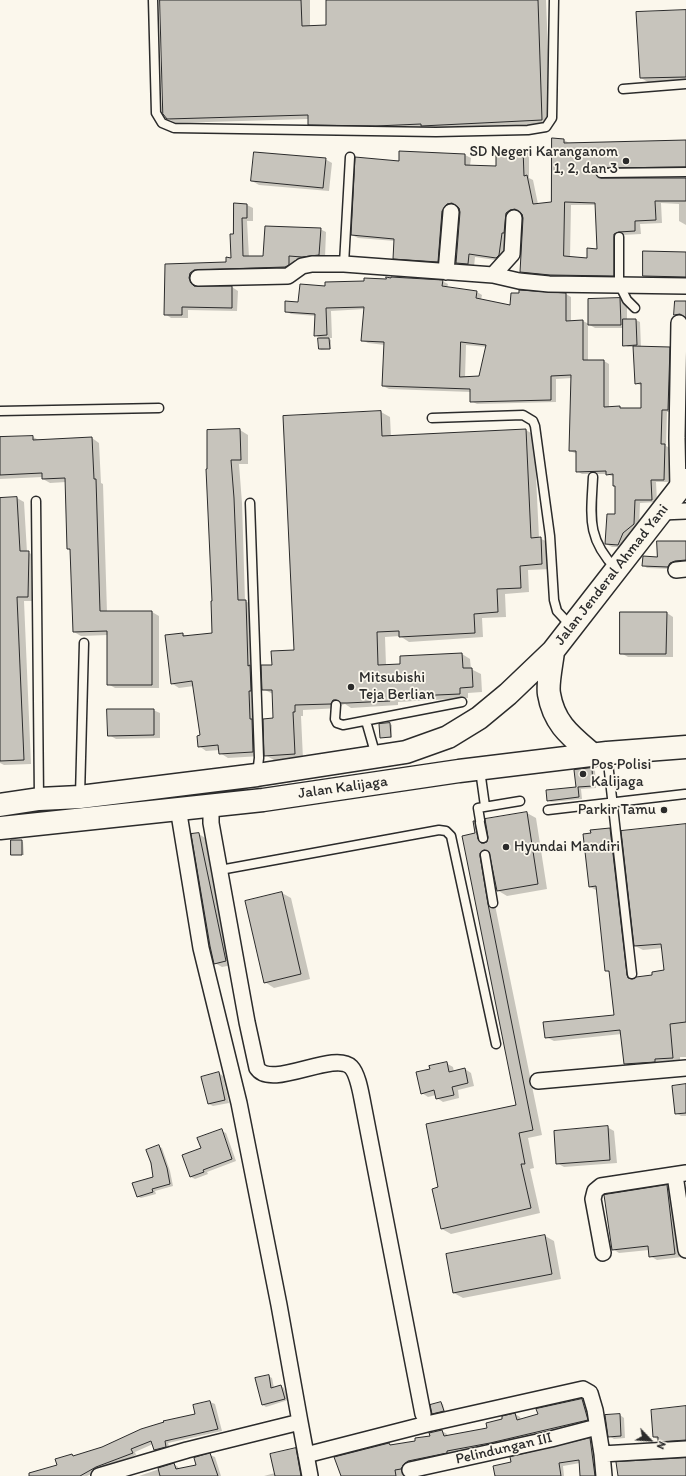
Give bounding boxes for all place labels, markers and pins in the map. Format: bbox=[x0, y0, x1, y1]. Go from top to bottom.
place label: SD Negeri Karanganom 1, 2, dan 3 bbox=[469, 143, 618, 178]
marker: SD Negeri Karanganom 1, 2, dan 3 bbox=[621, 156, 631, 166]
place label: Mitsubishi Teja Berlian bbox=[359, 669, 435, 704]
marker: Mitsubishi Teja Berlian bbox=[346, 682, 356, 692]
place label: Pos Polisi Kalijaga bbox=[591, 756, 651, 791]
marker: Pos Polisi Kalijaga bbox=[578, 769, 588, 779]
place label: Parkir Tamu bbox=[578, 801, 656, 819]
marker: Parkir Tamu bbox=[659, 805, 669, 815]
place label: Hyundai Mandiri bbox=[514, 838, 620, 856]
marker: Hyundai Mandiri bbox=[501, 842, 511, 852]

